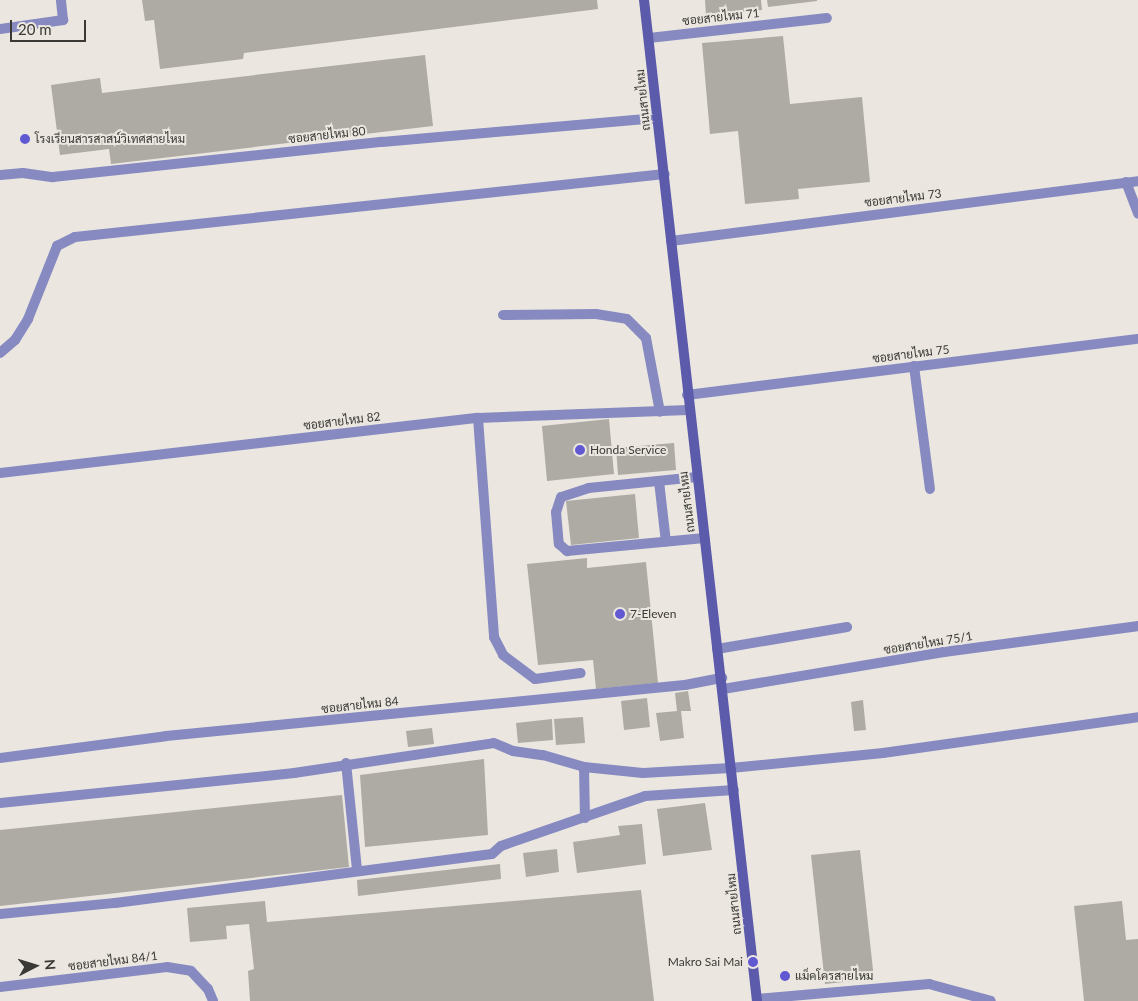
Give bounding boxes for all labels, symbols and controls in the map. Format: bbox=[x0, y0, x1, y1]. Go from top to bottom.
street label: ซอยสายไหม 71 bbox=[682, 6, 760, 28]
scale bar bbox=[12, 10, 89, 42]
text: 20 m bbox=[18, 20, 52, 38]
street label: ถนนสายไหม bbox=[633, 69, 653, 131]
street label: ซอยสายไหม 80 bbox=[288, 124, 366, 146]
place label: โรงเรียนสารสาสน์วิเทศสายไหม bbox=[35, 132, 185, 146]
marker: โรงเรียนสารสาสน์วิเทศสายไหม bbox=[19, 133, 31, 145]
street label: ซอยสายไหม 73 bbox=[864, 186, 942, 210]
street label: ซอยสายไหม 75 bbox=[872, 342, 950, 366]
street label: ซอยสายไหม 82 bbox=[303, 409, 381, 433]
place label: Honda Service bbox=[590, 443, 666, 457]
marker: Honda Service bbox=[574, 444, 586, 456]
street label: ถนนสายไหม bbox=[676, 471, 698, 533]
place label: 7-Eleven bbox=[630, 607, 676, 621]
marker: 7-Eleven bbox=[614, 608, 626, 620]
street label: ซอยสายไหม 75/1 bbox=[882, 629, 974, 657]
street label: ซอยสายไหม 84 bbox=[321, 694, 399, 716]
street label: ถนนสายไหม bbox=[724, 873, 744, 935]
north arrow bbox=[10, 941, 60, 991]
street label: ซอยสายไหม 84/1 bbox=[67, 948, 159, 974]
place label: Makro Sai Mai bbox=[668, 955, 743, 969]
marker: Makro Sai Mai bbox=[747, 956, 759, 968]
text: N bbox=[42, 959, 59, 971]
place label: แม็คโครสายไหม bbox=[795, 969, 873, 983]
marker: แม็คโครสายไหม bbox=[779, 970, 791, 982]

